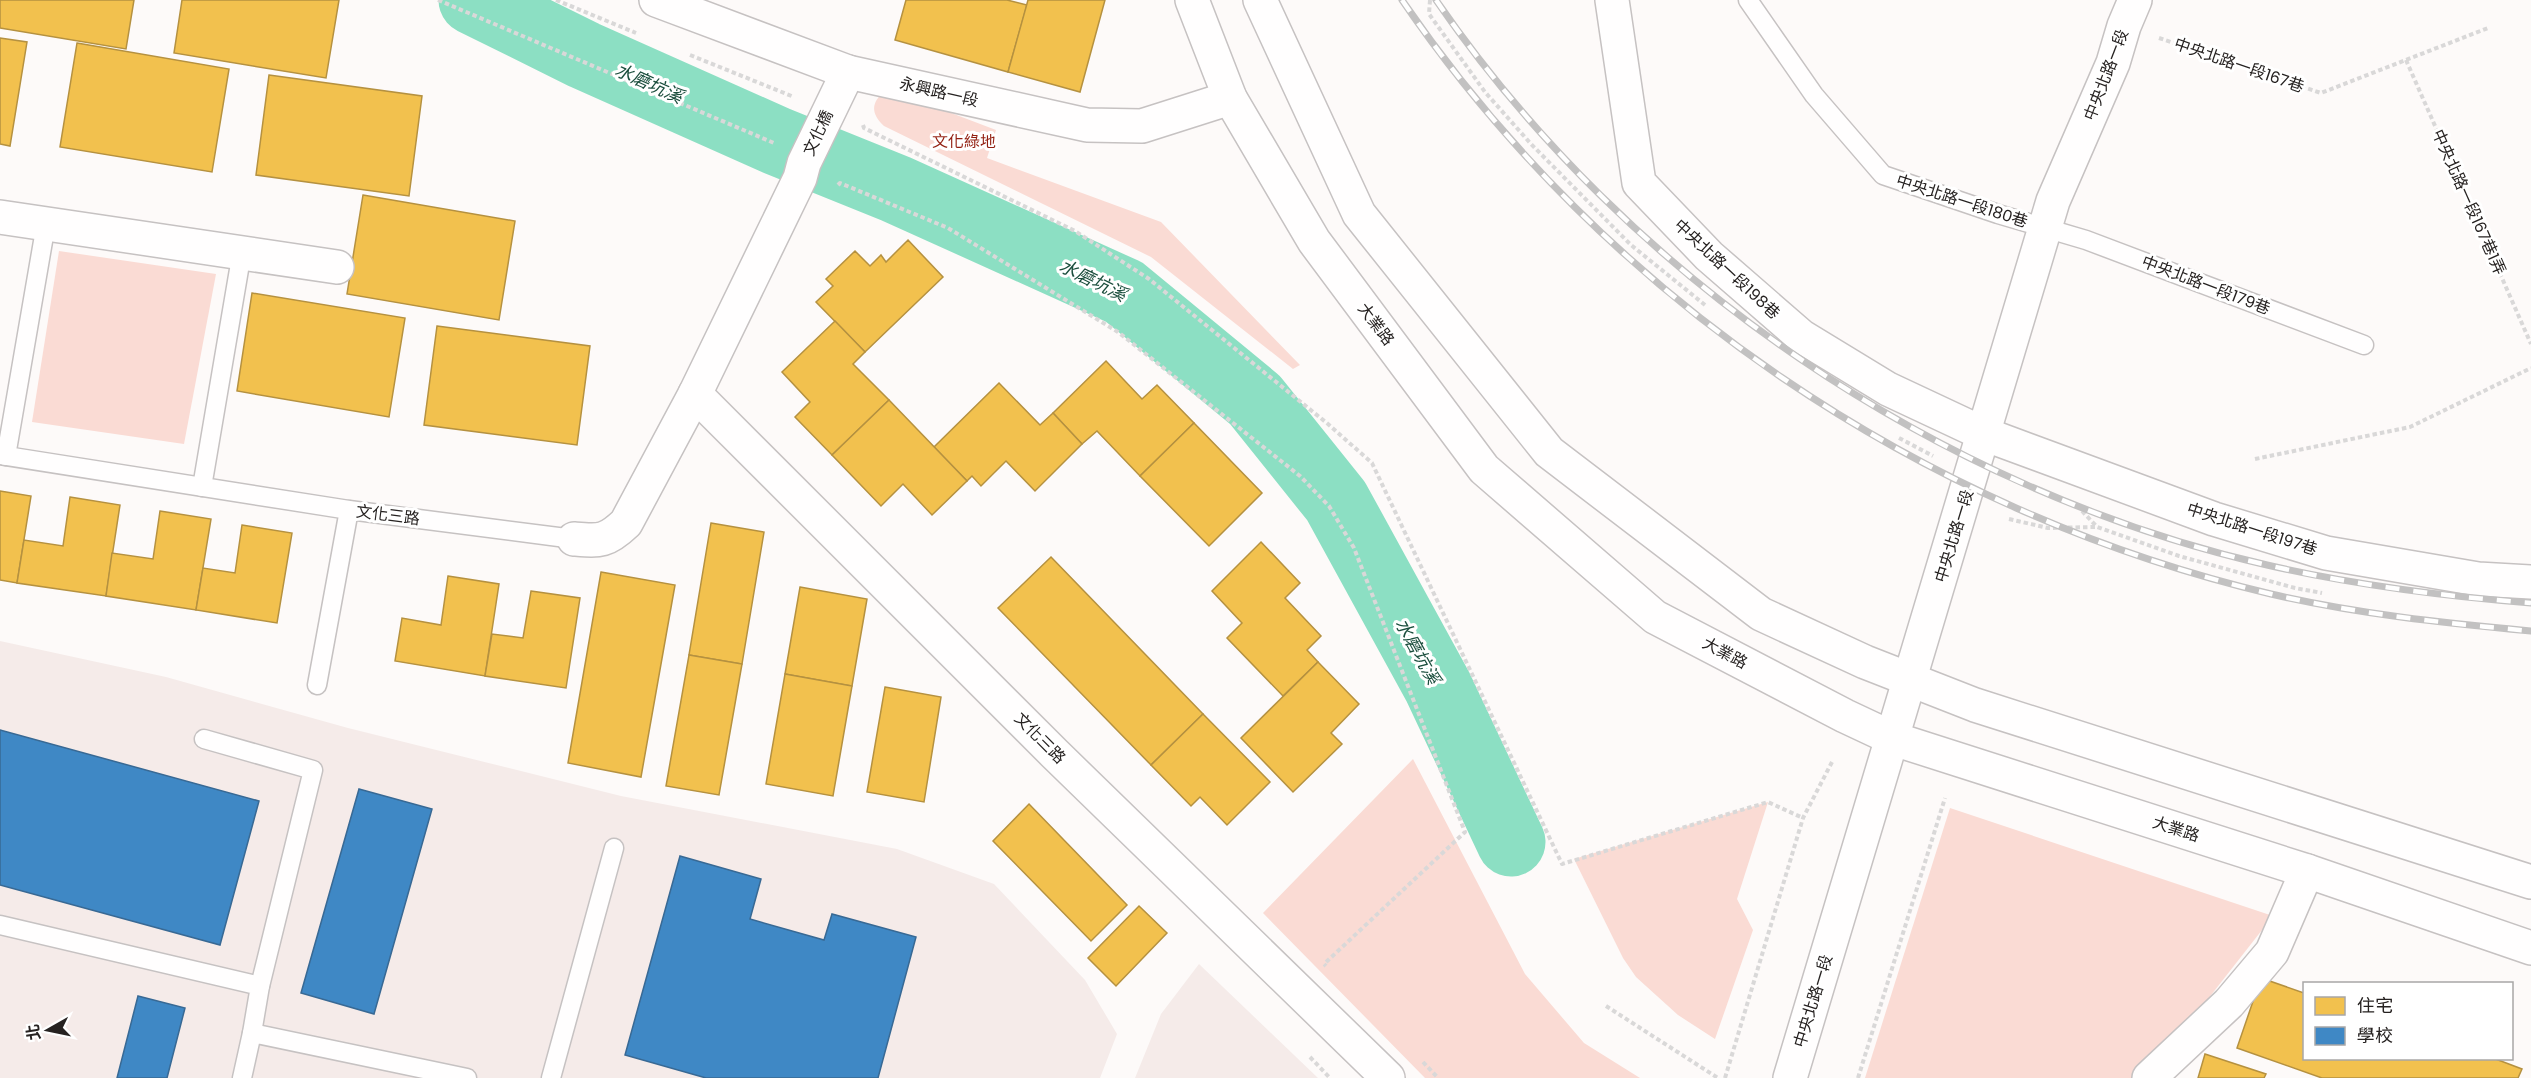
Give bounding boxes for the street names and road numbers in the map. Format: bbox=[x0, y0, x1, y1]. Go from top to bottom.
street label: 中央北路一段 bbox=[2078, 26, 2134, 124]
street label: 中央北路一段167巷 bbox=[2171, 32, 2307, 98]
street label: 永興路一段 bbox=[897, 72, 981, 112]
street label: 文化橋 bbox=[797, 106, 839, 160]
street label: 中央北路一段167巷1弄 bbox=[2427, 126, 2511, 278]
street label: 中央北路一段180巷 bbox=[1893, 169, 2031, 233]
street label: 中央北路一段198巷 bbox=[1669, 214, 1785, 324]
street label: 中央北路一段179巷 bbox=[2138, 250, 2274, 320]
street label: 大業路 bbox=[1352, 298, 1400, 350]
street label: 中央北路一段 bbox=[1929, 487, 1979, 585]
street label: 中央北路一段197巷 bbox=[2184, 497, 2320, 561]
street label: 文化三路 bbox=[355, 500, 421, 530]
street label: 大業路 bbox=[1698, 632, 1752, 674]
street label: 文化三路 bbox=[1009, 707, 1071, 769]
street label: 大業路 bbox=[2150, 811, 2202, 847]
street label: 中央北路一段 bbox=[1788, 952, 1838, 1050]

